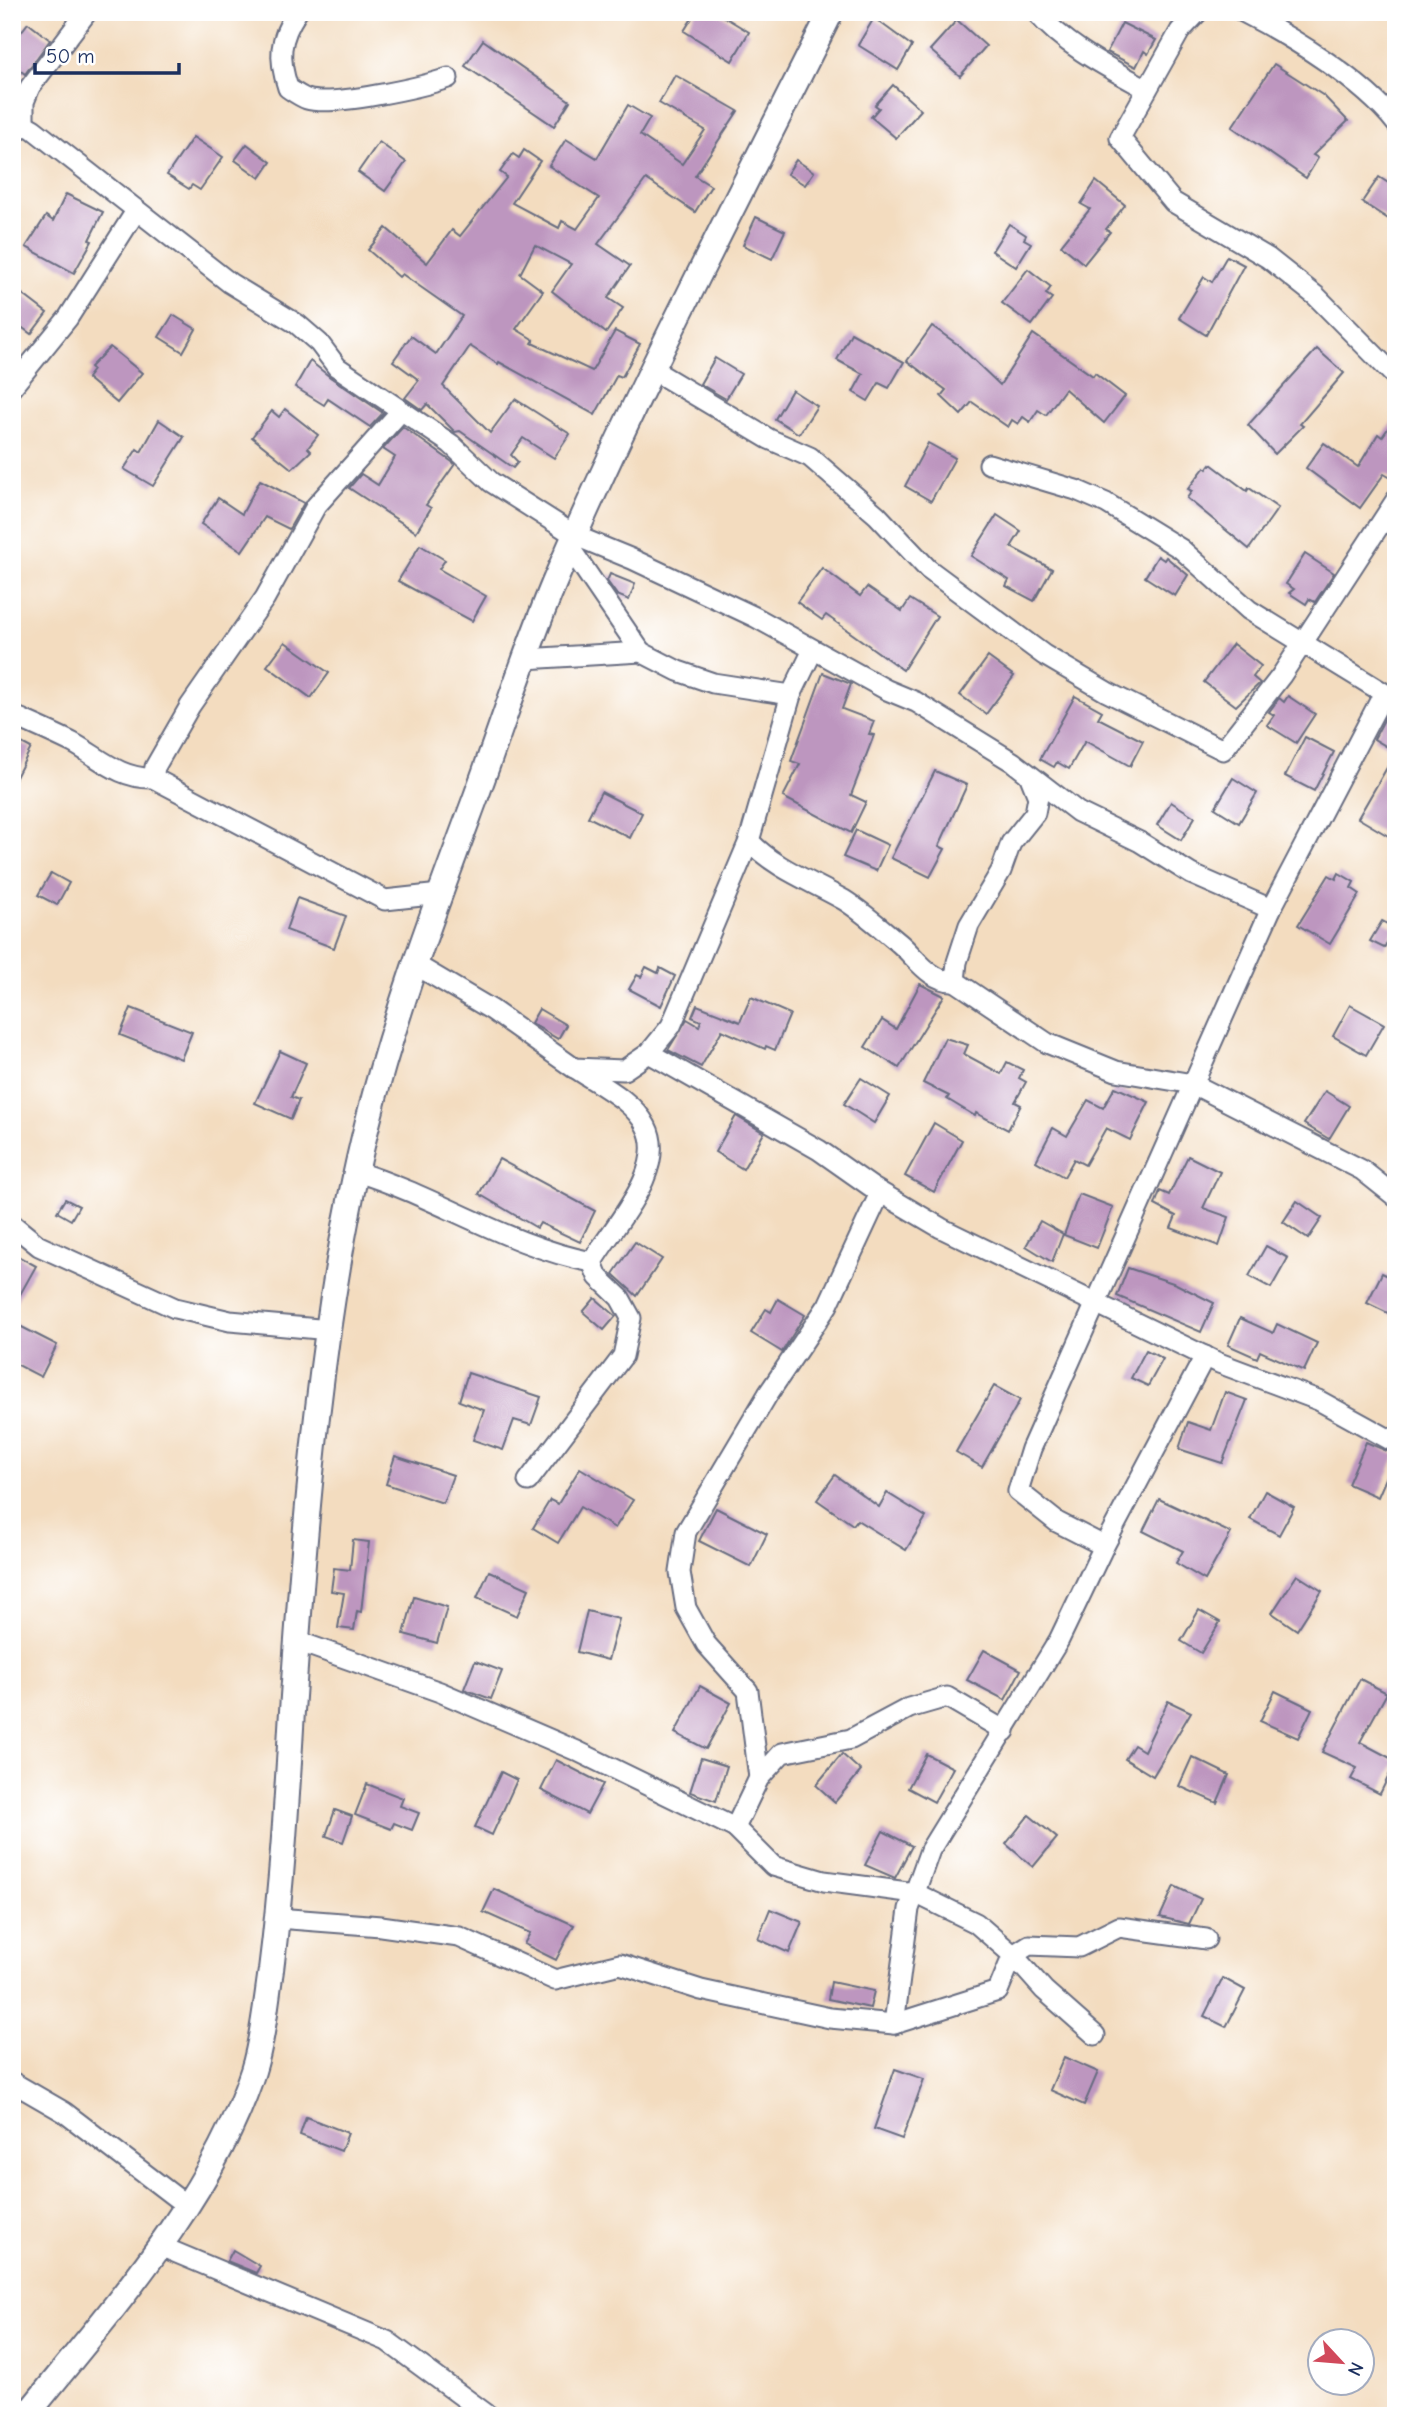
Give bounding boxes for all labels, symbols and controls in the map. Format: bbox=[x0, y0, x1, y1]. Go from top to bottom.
scale bar bbox=[35, 32, 178, 76]
text: 50 m bbox=[46, 44, 95, 68]
north arrow bbox=[1306, 2326, 1376, 2396]
text: N bbox=[1343, 2359, 1368, 2379]

